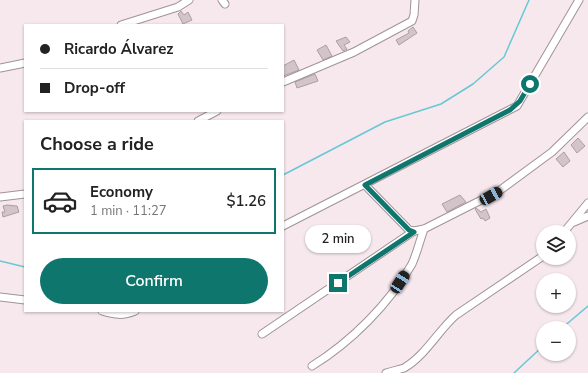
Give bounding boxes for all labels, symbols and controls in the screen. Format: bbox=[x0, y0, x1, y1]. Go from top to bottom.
text: Ricardo Álvarez bbox=[64, 39, 173, 59]
route start bbox=[521, 75, 539, 93]
text: Drop-off bbox=[64, 78, 125, 98]
text: Choose a ride bbox=[40, 132, 154, 156]
text: Economy bbox=[90, 182, 153, 202]
icon: car bbox=[42, 183, 78, 219]
car bbox=[478, 185, 504, 207]
text: $1.26 bbox=[226, 191, 266, 211]
text: 1 min · 11:27 bbox=[90, 202, 166, 220]
callout: 2 min bbox=[305, 225, 371, 253]
map controls bbox=[536, 225, 576, 361]
button: layers bbox=[536, 225, 576, 265]
text: 2 min bbox=[321, 230, 355, 248]
button: Confirm bbox=[40, 258, 268, 304]
car bbox=[388, 269, 412, 295]
button: + bbox=[536, 273, 576, 313]
route end bbox=[329, 274, 347, 292]
button: − bbox=[536, 321, 576, 361]

